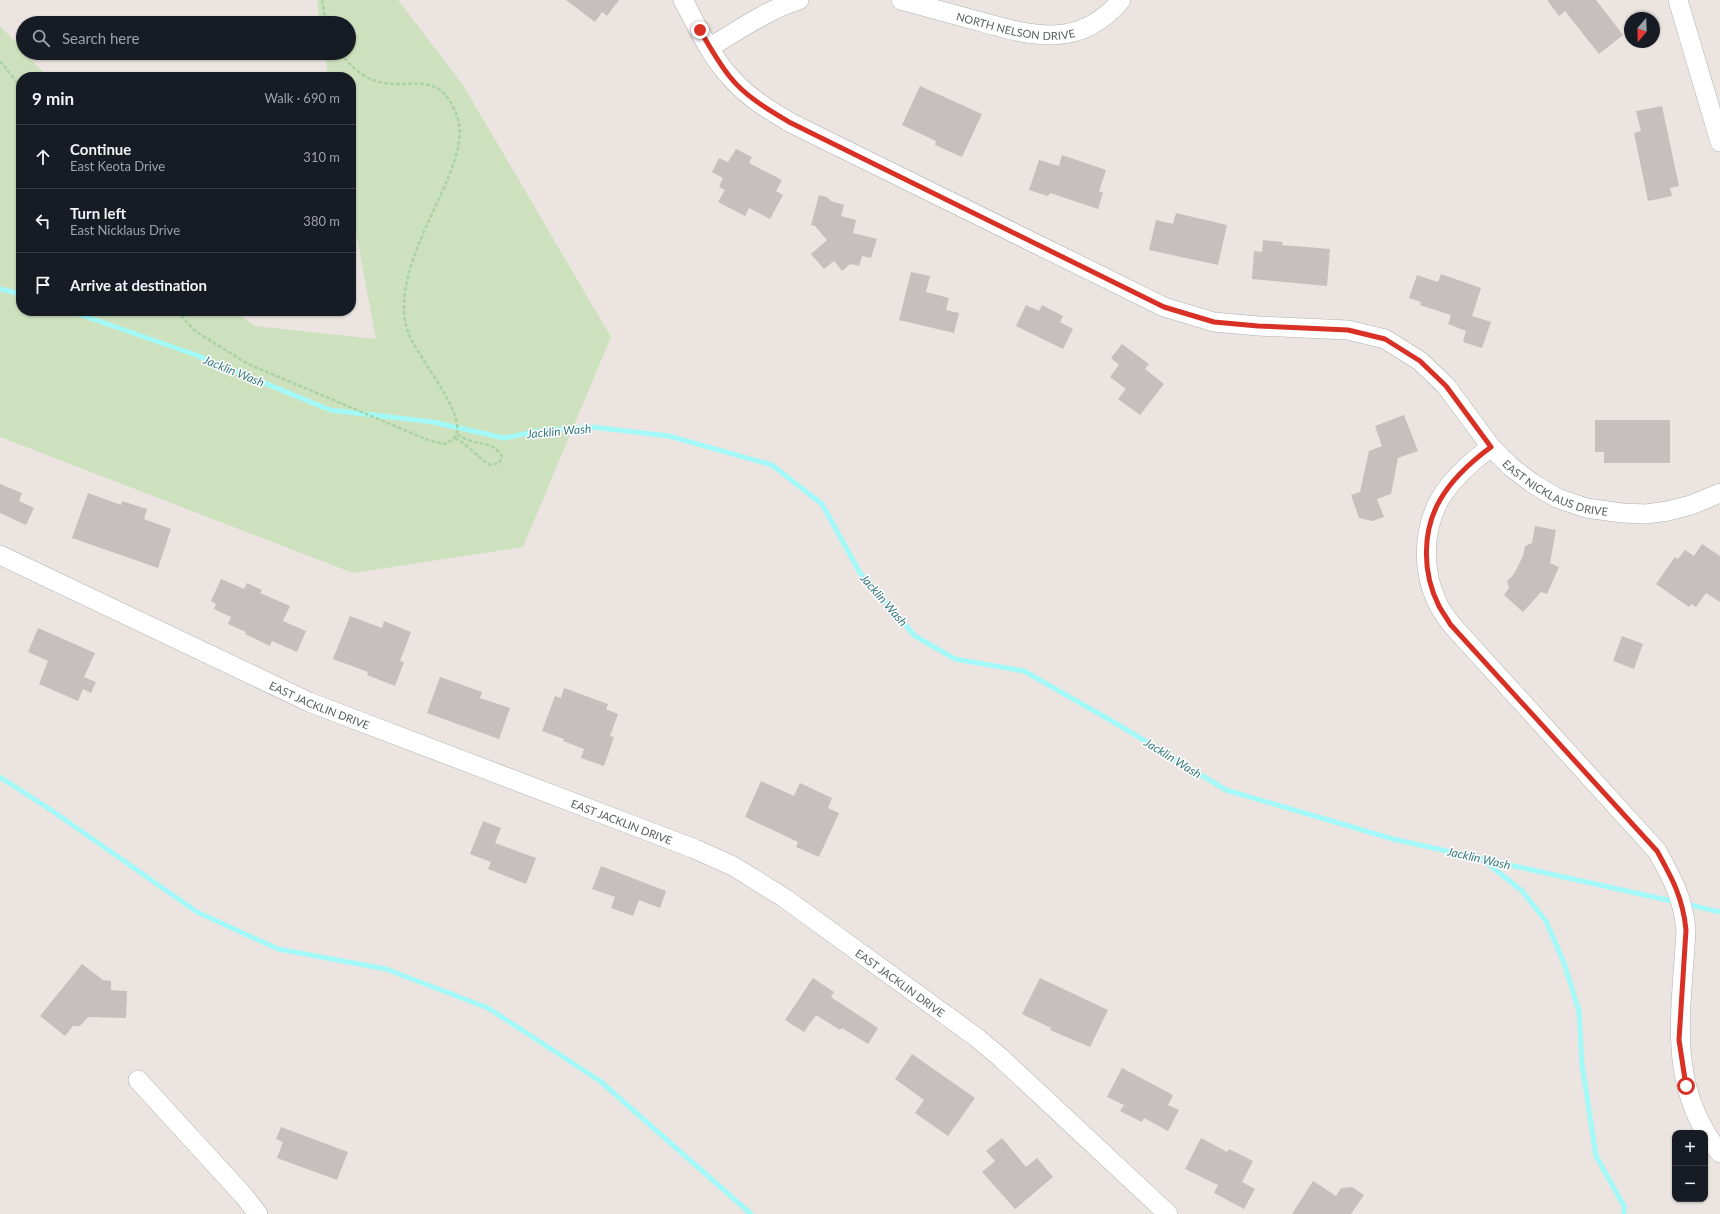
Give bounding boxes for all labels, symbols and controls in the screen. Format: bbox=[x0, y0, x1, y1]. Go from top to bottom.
street label: NORTH NELSON DRIVE bbox=[955, 9, 1076, 42]
north arrow bbox=[1624, 12, 1660, 48]
search box bbox=[16, 16, 356, 60]
route end bbox=[691, 21, 709, 39]
icon: search bbox=[30, 27, 52, 49]
text: Search here bbox=[62, 29, 139, 47]
text: 9 min bbox=[32, 88, 74, 109]
text: Walk · 690 m bbox=[264, 90, 340, 106]
text: Continue bbox=[70, 140, 131, 158]
icon: ahead bbox=[32, 146, 54, 168]
text: 310 m bbox=[303, 149, 340, 165]
text: East Keota Drive bbox=[70, 158, 165, 174]
text: Turn left bbox=[70, 204, 126, 222]
icon: left bbox=[32, 210, 54, 232]
text: 380 m bbox=[303, 213, 340, 229]
text: East Nicklaus Drive bbox=[70, 222, 180, 238]
icon: arrive bbox=[32, 274, 54, 296]
text: Arrive at destination bbox=[70, 276, 207, 294]
water label: Jacklin Wash bbox=[200, 352, 267, 390]
water label: Jacklin Wash bbox=[525, 421, 592, 441]
street label: EAST NICKLAUS DRIVE bbox=[1500, 456, 1609, 517]
water label: Jacklin Wash bbox=[857, 570, 911, 629]
street label: EAST JACKLIN DRIVE bbox=[268, 678, 371, 731]
water label: Jacklin Wash bbox=[1141, 734, 1204, 781]
street label: EAST JACKLIN DRIVE bbox=[570, 796, 674, 846]
water label: Jacklin Wash bbox=[1445, 843, 1512, 873]
street label: EAST JACKLIN DRIVE bbox=[853, 946, 948, 1019]
route start bbox=[1677, 1077, 1695, 1095]
map controls bbox=[1672, 1130, 1708, 1202]
button: + bbox=[1672, 1130, 1708, 1166]
button: − bbox=[1672, 1166, 1708, 1202]

